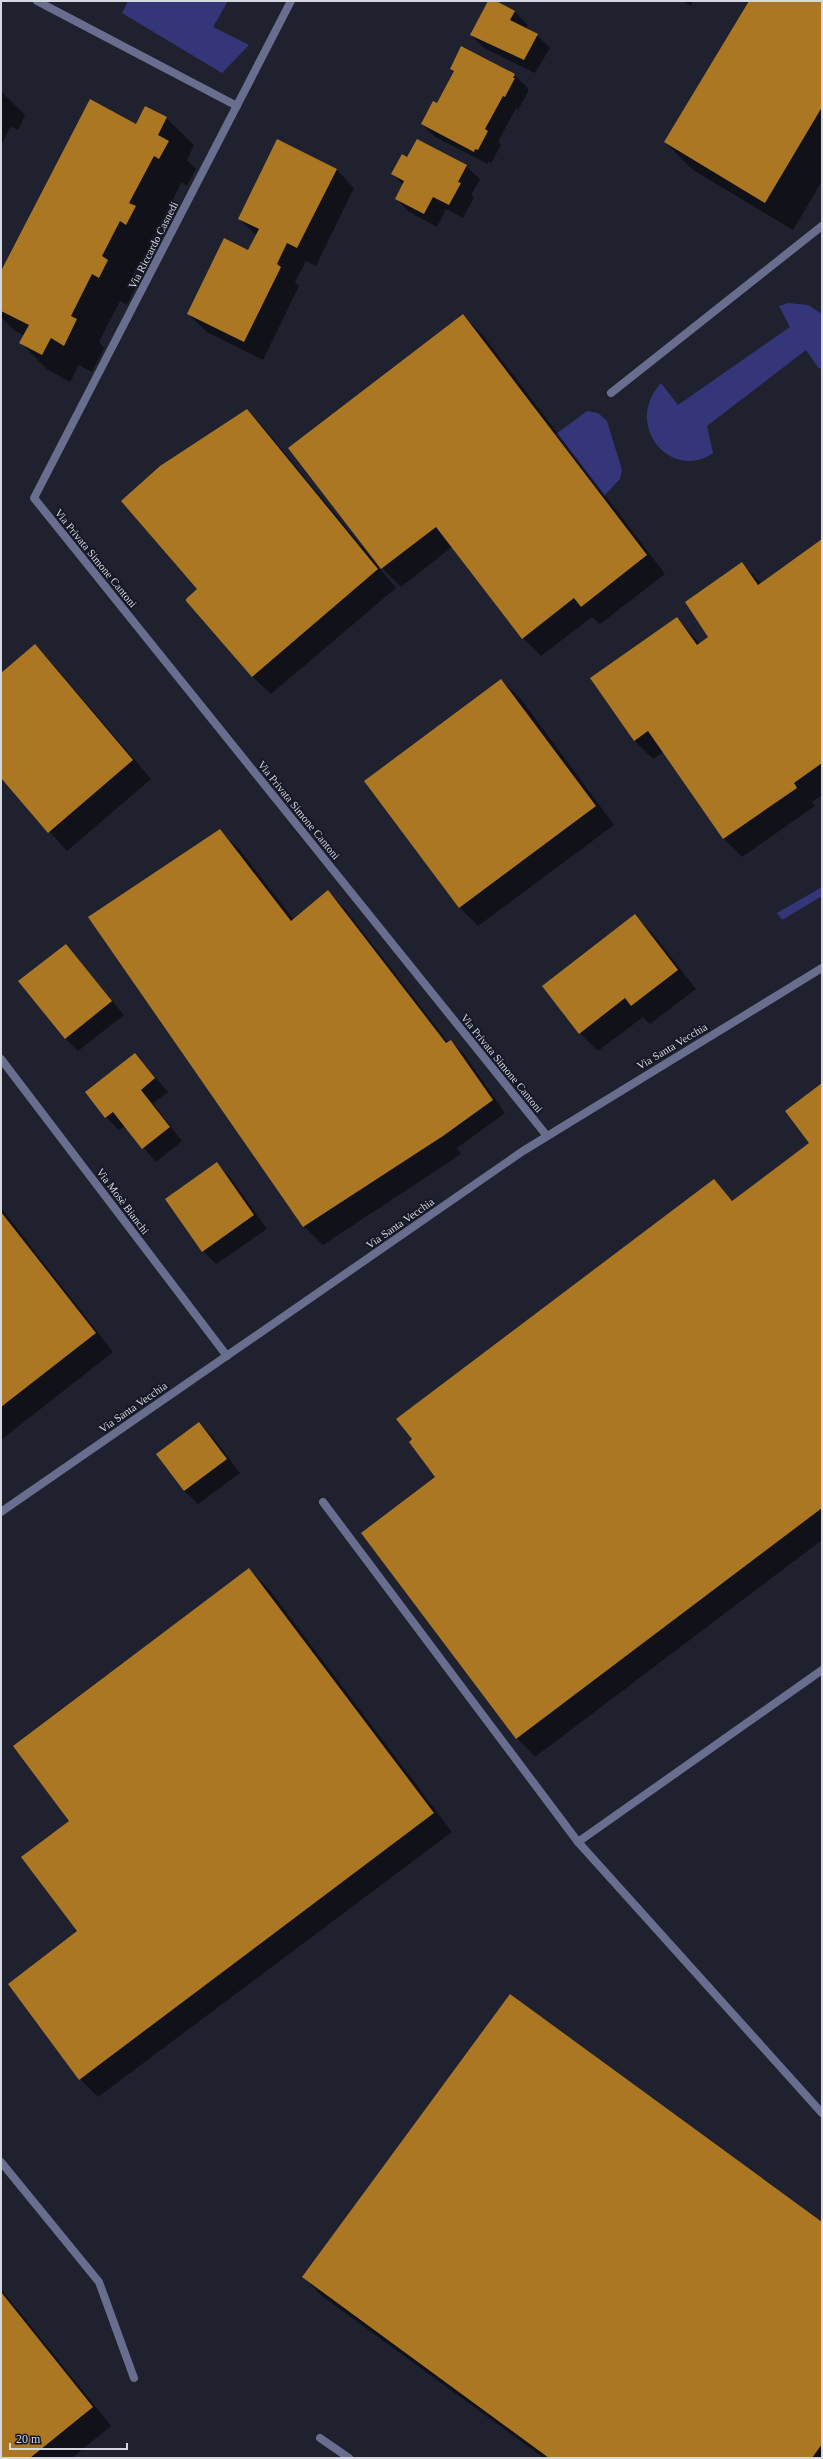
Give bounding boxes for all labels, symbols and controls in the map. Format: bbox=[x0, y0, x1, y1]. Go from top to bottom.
street label: Via Riccardo Casnedi bbox=[126, 200, 180, 290]
street label: Via Privata Simone Cantoni bbox=[53, 506, 139, 610]
street label: Via Privata Simone Cantoni bbox=[256, 758, 342, 862]
street label: Via Privata Simone Cantoni bbox=[459, 1011, 545, 1115]
street label: Via Santa Vecchia bbox=[635, 1020, 709, 1072]
street label: Via Mosè Bianchi bbox=[94, 1166, 152, 1236]
street label: Via Santa Vecchia bbox=[364, 1195, 436, 1251]
street label: Via Santa Vecchia bbox=[97, 1379, 169, 1435]
scale bar bbox=[10, 2425, 127, 2451]
text: 20 m bbox=[16, 2432, 41, 2446]

